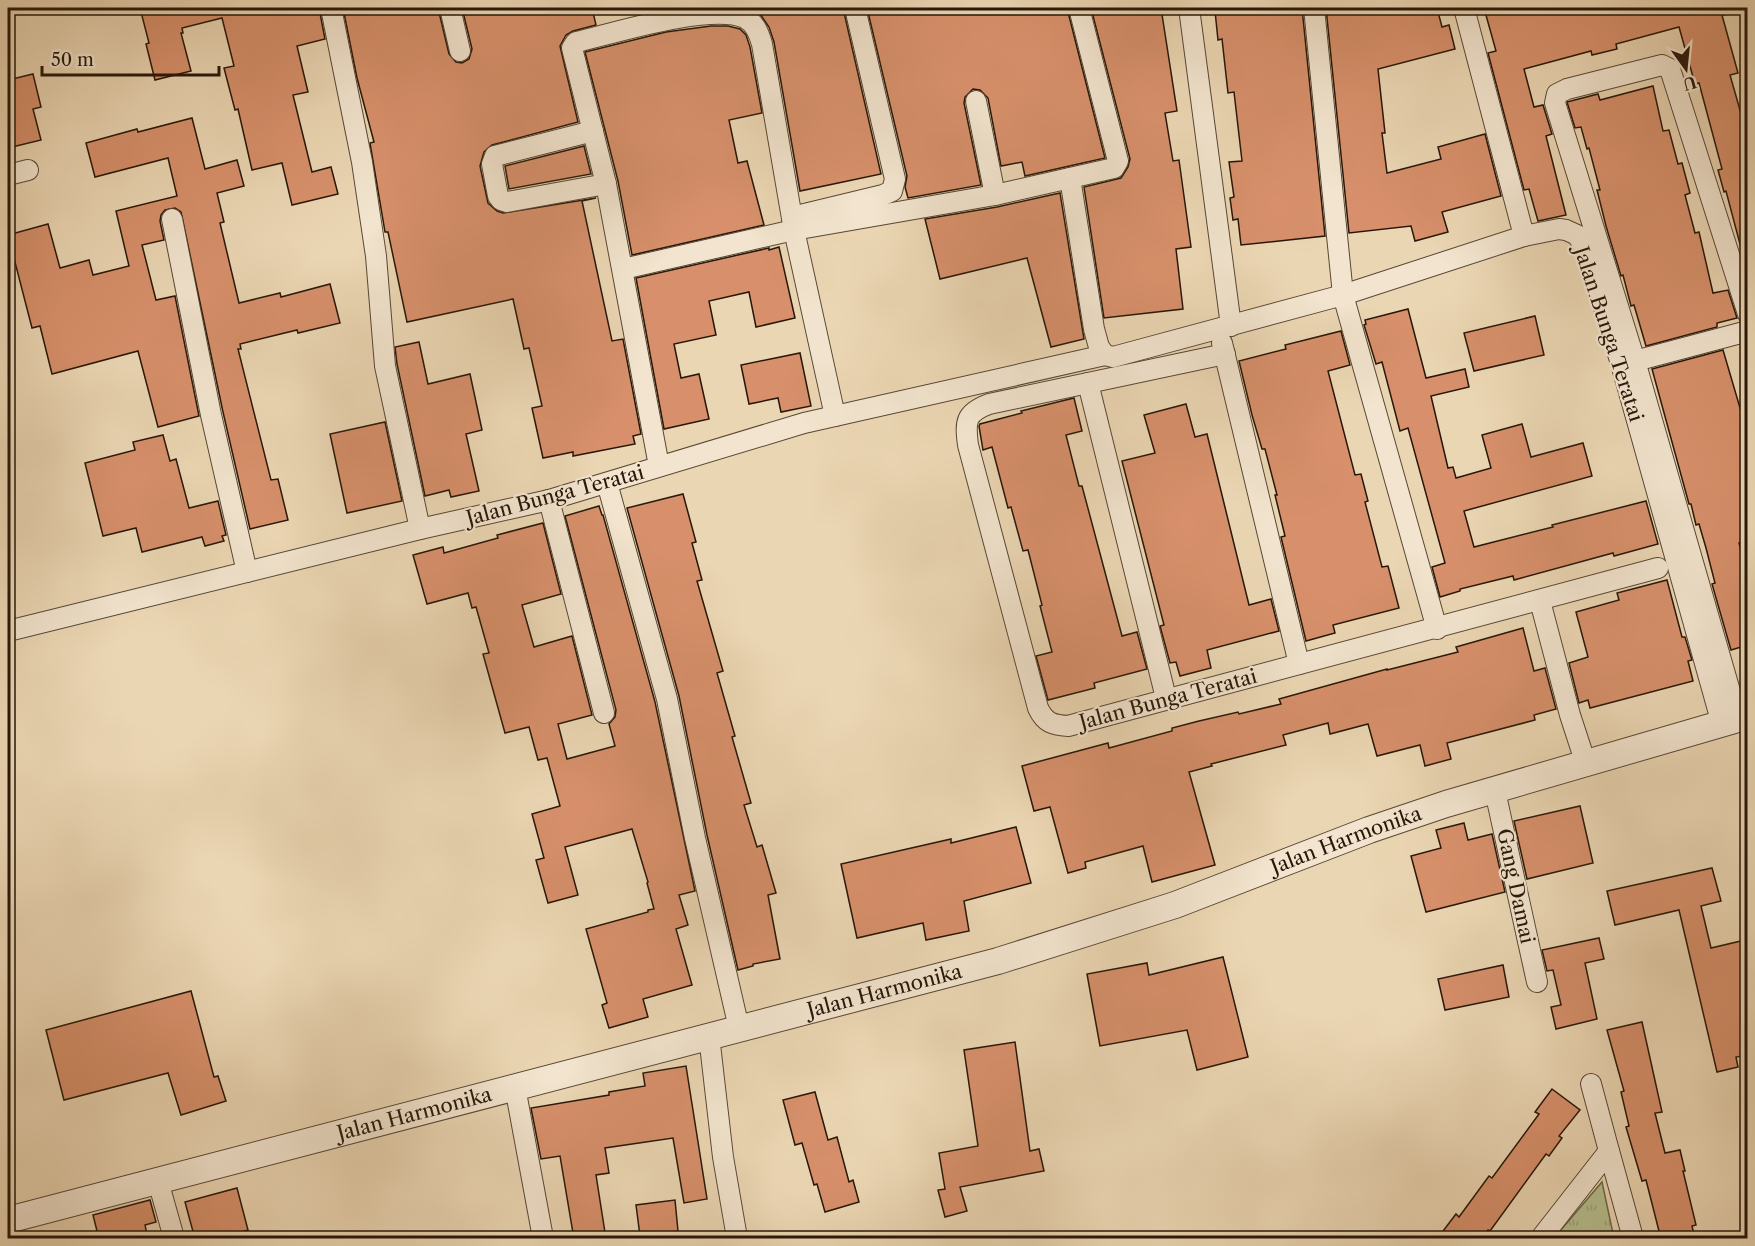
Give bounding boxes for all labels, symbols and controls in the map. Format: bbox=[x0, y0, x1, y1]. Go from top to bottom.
scale bar bbox=[42, 39, 219, 77]
north arrow bbox=[1656, 39, 1716, 99]
text: 50 m bbox=[51, 49, 94, 71]
text: U bbox=[1681, 72, 1699, 95]
street label: Jalan Bunga Teratai bbox=[1568, 240, 1649, 425]
street label: Jalan Bunga Teratai bbox=[461, 460, 646, 531]
street label: Jalan Bunga Teratai bbox=[1074, 664, 1259, 735]
street label: Jalan Harmonika bbox=[1264, 801, 1425, 880]
street label: Gang Damai bbox=[1492, 826, 1540, 946]
street label: Jalan Harmonika bbox=[802, 959, 965, 1023]
street label: Jalan Harmonika bbox=[331, 1082, 495, 1146]

